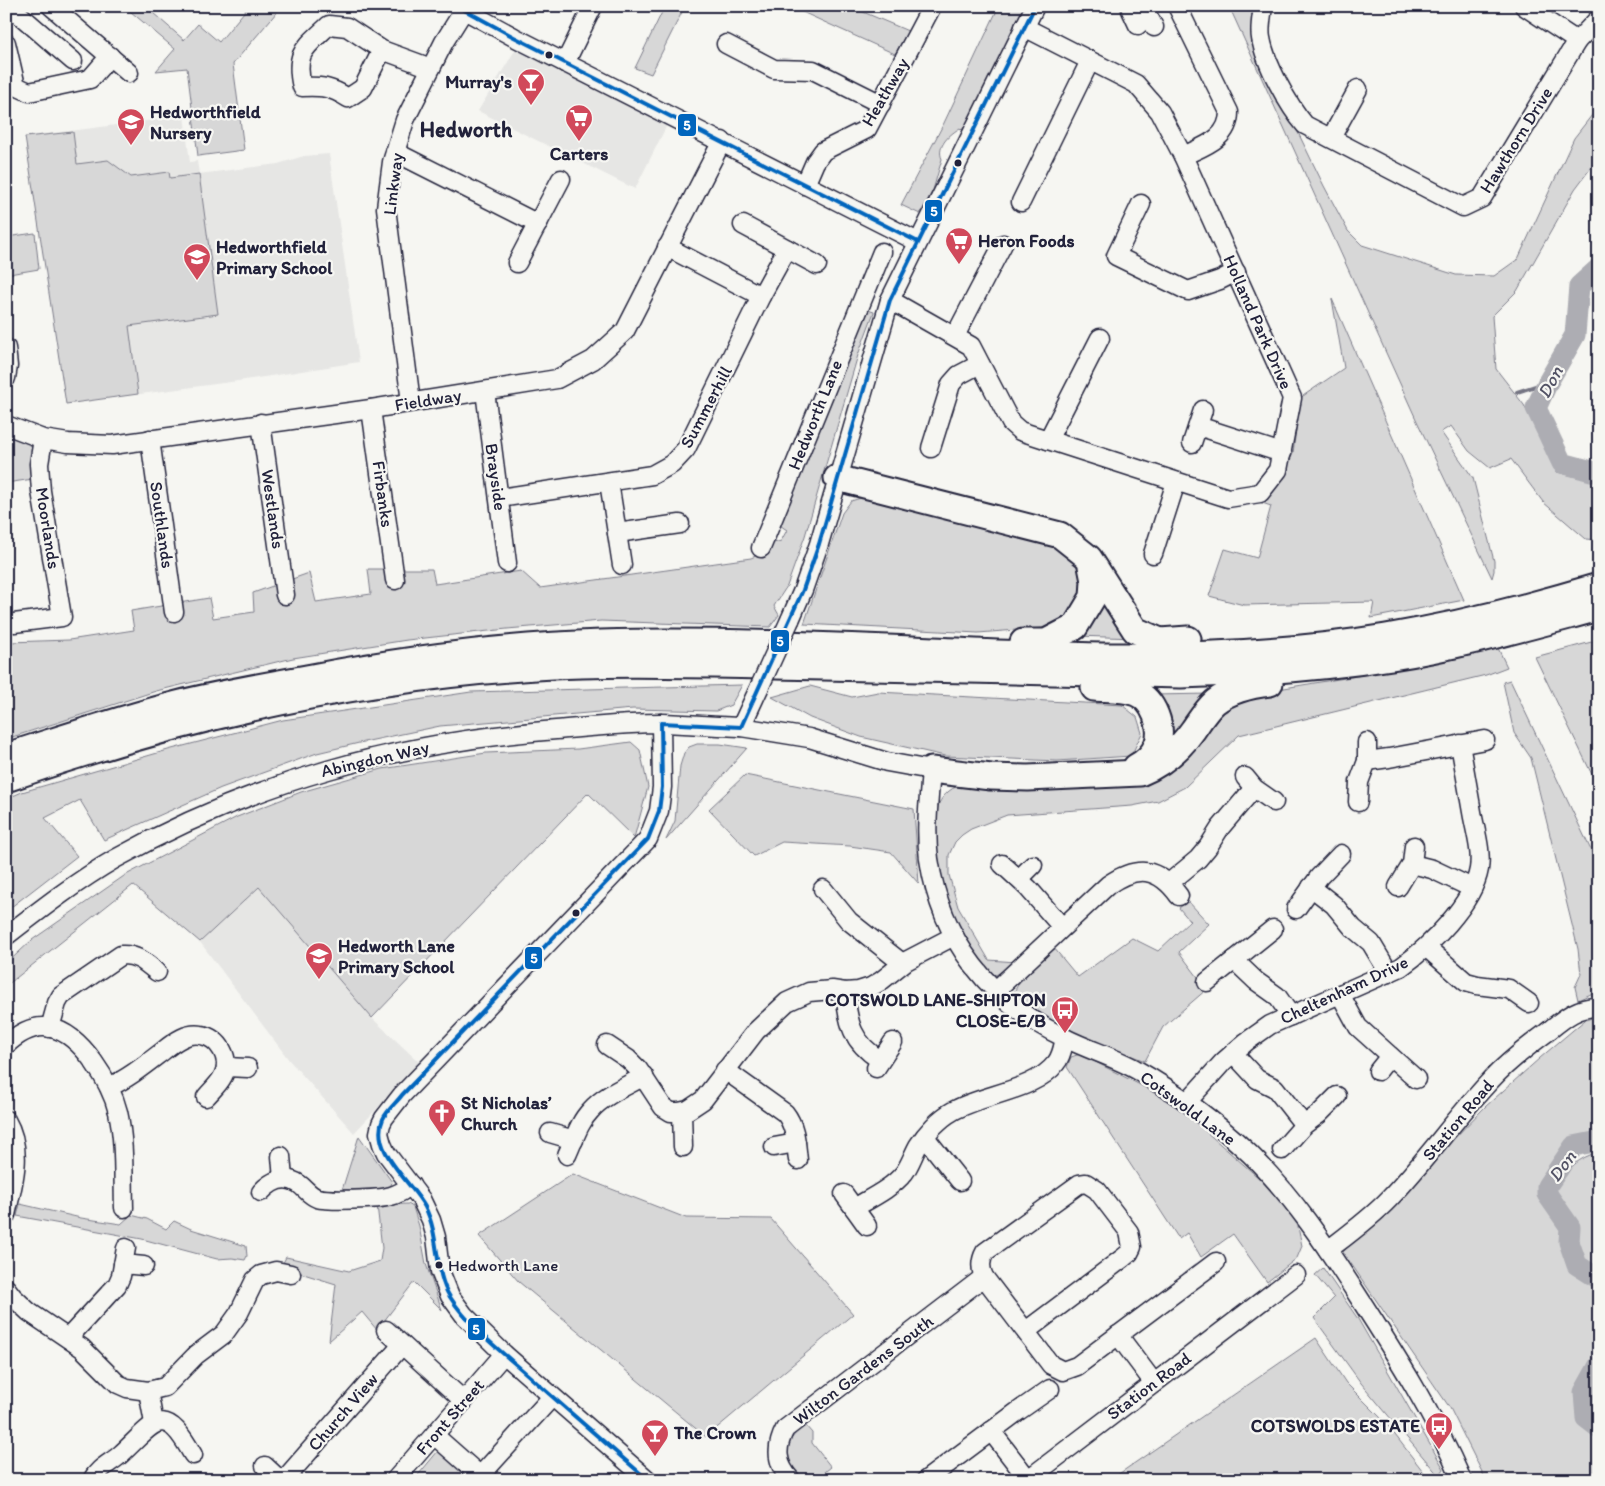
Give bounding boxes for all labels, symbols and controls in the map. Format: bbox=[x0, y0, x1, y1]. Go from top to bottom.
unlabelled marker bbox=[544, 50, 554, 60]
street label: Heathway bbox=[856, 53, 914, 130]
bar icon: Murray's bbox=[516, 67, 546, 106]
place label: Murray's bbox=[445, 71, 512, 93]
street label: Hawthorn Drive bbox=[1475, 83, 1557, 197]
place label: Hedworthfield Nursery bbox=[150, 101, 262, 144]
supermarket icon: Carters bbox=[564, 103, 594, 142]
school or university icon: Hedworthfield Nursery bbox=[116, 107, 146, 146]
line badge: 5 bbox=[677, 113, 697, 137]
district label: Hedworth bbox=[420, 116, 513, 143]
text: 5 bbox=[683, 117, 691, 134]
place label: Carters bbox=[550, 143, 608, 165]
street label: Linkway bbox=[378, 151, 408, 216]
unlabelled marker bbox=[953, 158, 963, 168]
line badge: 5 bbox=[924, 199, 943, 223]
text: 5 bbox=[930, 203, 938, 220]
supermarket icon: Heron Foods bbox=[944, 226, 974, 265]
place label: Heron Foods bbox=[978, 230, 1074, 252]
place label: Hedworthfield Primary School bbox=[216, 236, 333, 279]
school or university icon: Hedworthfield Primary School bbox=[182, 242, 212, 281]
street label: Holland Park Drive bbox=[1219, 251, 1297, 393]
street label: Hedworth Lane bbox=[783, 357, 847, 473]
street label: Summerhill bbox=[675, 362, 737, 452]
water label: Don bbox=[1532, 362, 1568, 402]
street label: Fieldway bbox=[393, 384, 463, 416]
street label: Brayside bbox=[480, 442, 512, 512]
street label: Firbanks bbox=[367, 459, 399, 529]
street label: Westlands bbox=[257, 468, 289, 550]
street label: Southlands bbox=[145, 480, 179, 570]
street label: Moorlands bbox=[31, 486, 65, 570]
line badge: 5 bbox=[770, 629, 790, 653]
text: 5 bbox=[776, 633, 784, 650]
street label: Abingdon Way bbox=[319, 736, 432, 782]
unlabelled marker bbox=[571, 908, 581, 918]
place label: Hedworth Lane Primary School bbox=[338, 935, 455, 978]
school or university icon: Hedworth Lane Primary School bbox=[304, 941, 334, 980]
line badge: 5 bbox=[524, 946, 543, 970]
text: 5 bbox=[530, 950, 538, 967]
street label: Cheltenham Drive bbox=[1276, 951, 1412, 1029]
place label: COTSWOLD LANE-SHIPTON CLOSE-E/B bbox=[825, 989, 1046, 1032]
bus stop icon: COTSWOLD LANE-SHIPTON CLOSE-E/B bbox=[1050, 995, 1080, 1034]
street label: Cotswold Lane bbox=[1136, 1066, 1240, 1150]
street label: Station Road bbox=[1418, 1075, 1499, 1165]
place label: St Nicholas’ Church bbox=[461, 1092, 552, 1135]
church icon: St Nicholas’ Church bbox=[427, 1098, 457, 1137]
water label: Don bbox=[1543, 1146, 1581, 1186]
place label: Hedworth Lane bbox=[448, 1255, 558, 1275]
marker: Hedworth Lane bbox=[434, 1260, 444, 1270]
street label: Wilton Gardens South bbox=[788, 1310, 938, 1430]
line badge: 5 bbox=[467, 1317, 486, 1341]
text: 5 bbox=[472, 1321, 480, 1338]
street label: Station Road bbox=[1103, 1347, 1196, 1425]
street label: Church View bbox=[303, 1368, 383, 1456]
street label: Front Street bbox=[411, 1374, 489, 1459]
bus stop icon: COTSWOLDS ESTATE bbox=[1424, 1411, 1454, 1450]
place label: COTSWOLDS ESTATE bbox=[1251, 1415, 1420, 1437]
bar icon: The Crown bbox=[640, 1418, 670, 1457]
place label: The Crown bbox=[673, 1422, 757, 1444]

